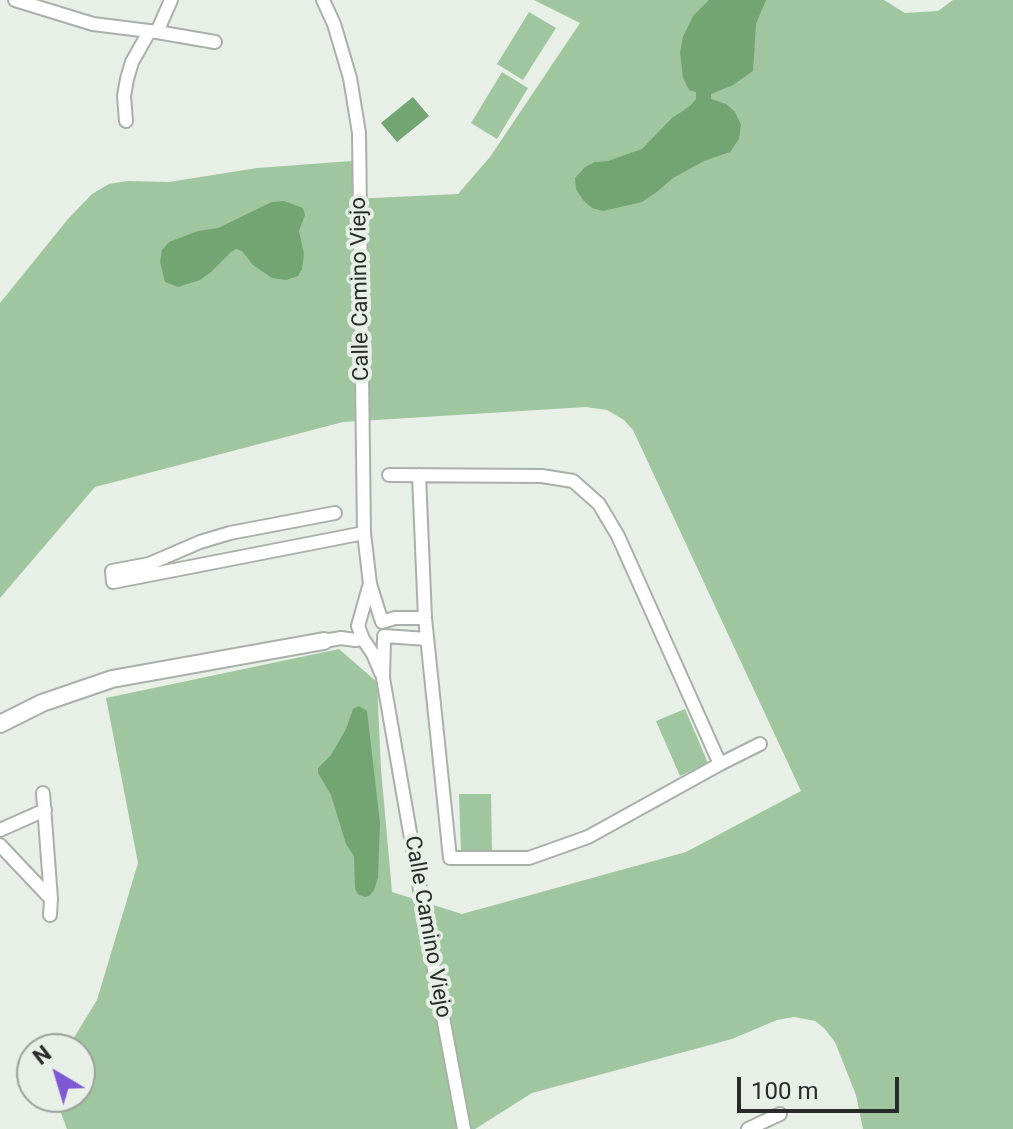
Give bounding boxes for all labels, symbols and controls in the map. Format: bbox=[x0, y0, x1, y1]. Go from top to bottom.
street label: Calle Camino Viejo bbox=[346, 197, 376, 381]
street label: Calle Camino Viejo bbox=[398, 834, 456, 1020]
north arrow bbox=[16, 1033, 96, 1113]
text: N bbox=[28, 1041, 56, 1070]
scale bar bbox=[741, 1061, 903, 1111]
text: 100 m bbox=[751, 1077, 818, 1105]

